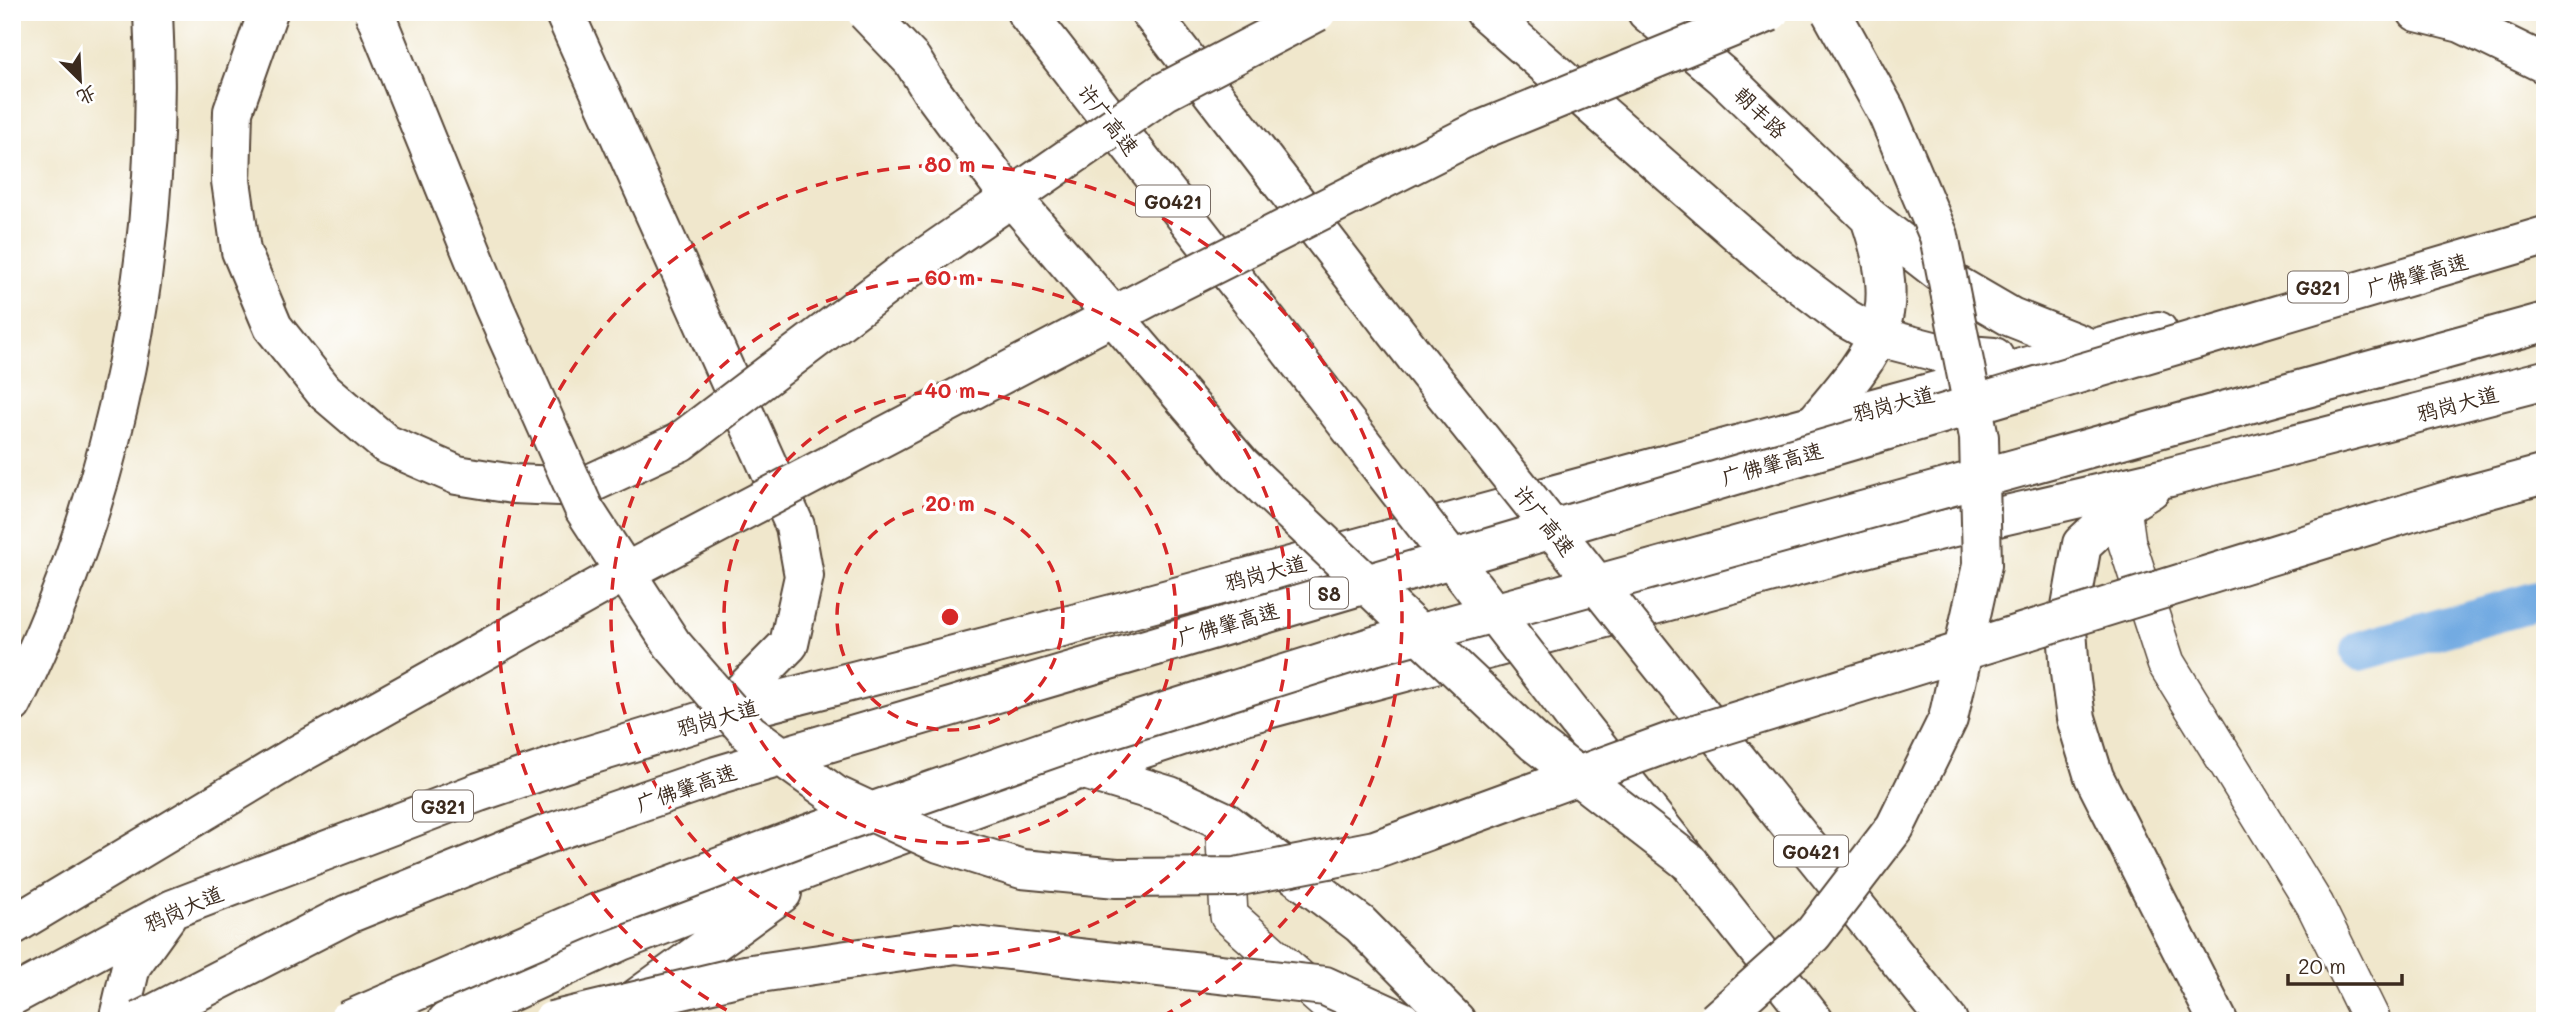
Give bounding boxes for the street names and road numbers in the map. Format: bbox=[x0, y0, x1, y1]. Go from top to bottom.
street label: 许广高速 bbox=[1073, 78, 1145, 160]
street label: 朝丰路 bbox=[1729, 80, 1793, 144]
road number: G0421 bbox=[1136, 186, 1210, 216]
street label: 广佛肇高速 bbox=[2363, 247, 2471, 301]
road number: G321 bbox=[2288, 272, 2348, 302]
street label: 鸦岗大道 bbox=[1849, 379, 1937, 427]
street label: 鸦岗大道 bbox=[2413, 379, 2501, 427]
street label: 广佛肇高速 bbox=[1718, 436, 1826, 490]
street label: 许广高速 bbox=[1508, 479, 1582, 561]
street label: 鸦岗大道 bbox=[1221, 548, 1309, 596]
road number: S8 bbox=[1310, 578, 1348, 608]
street label: 广佛肇高速 bbox=[1174, 596, 1282, 650]
street label: 鸦岗大道 bbox=[673, 692, 761, 742]
street label: 广佛肇高速 bbox=[632, 757, 740, 817]
road number: G321 bbox=[413, 790, 473, 821]
road number: G0421 bbox=[1774, 836, 1848, 866]
street label: 鸦岗大道 bbox=[139, 879, 227, 937]

